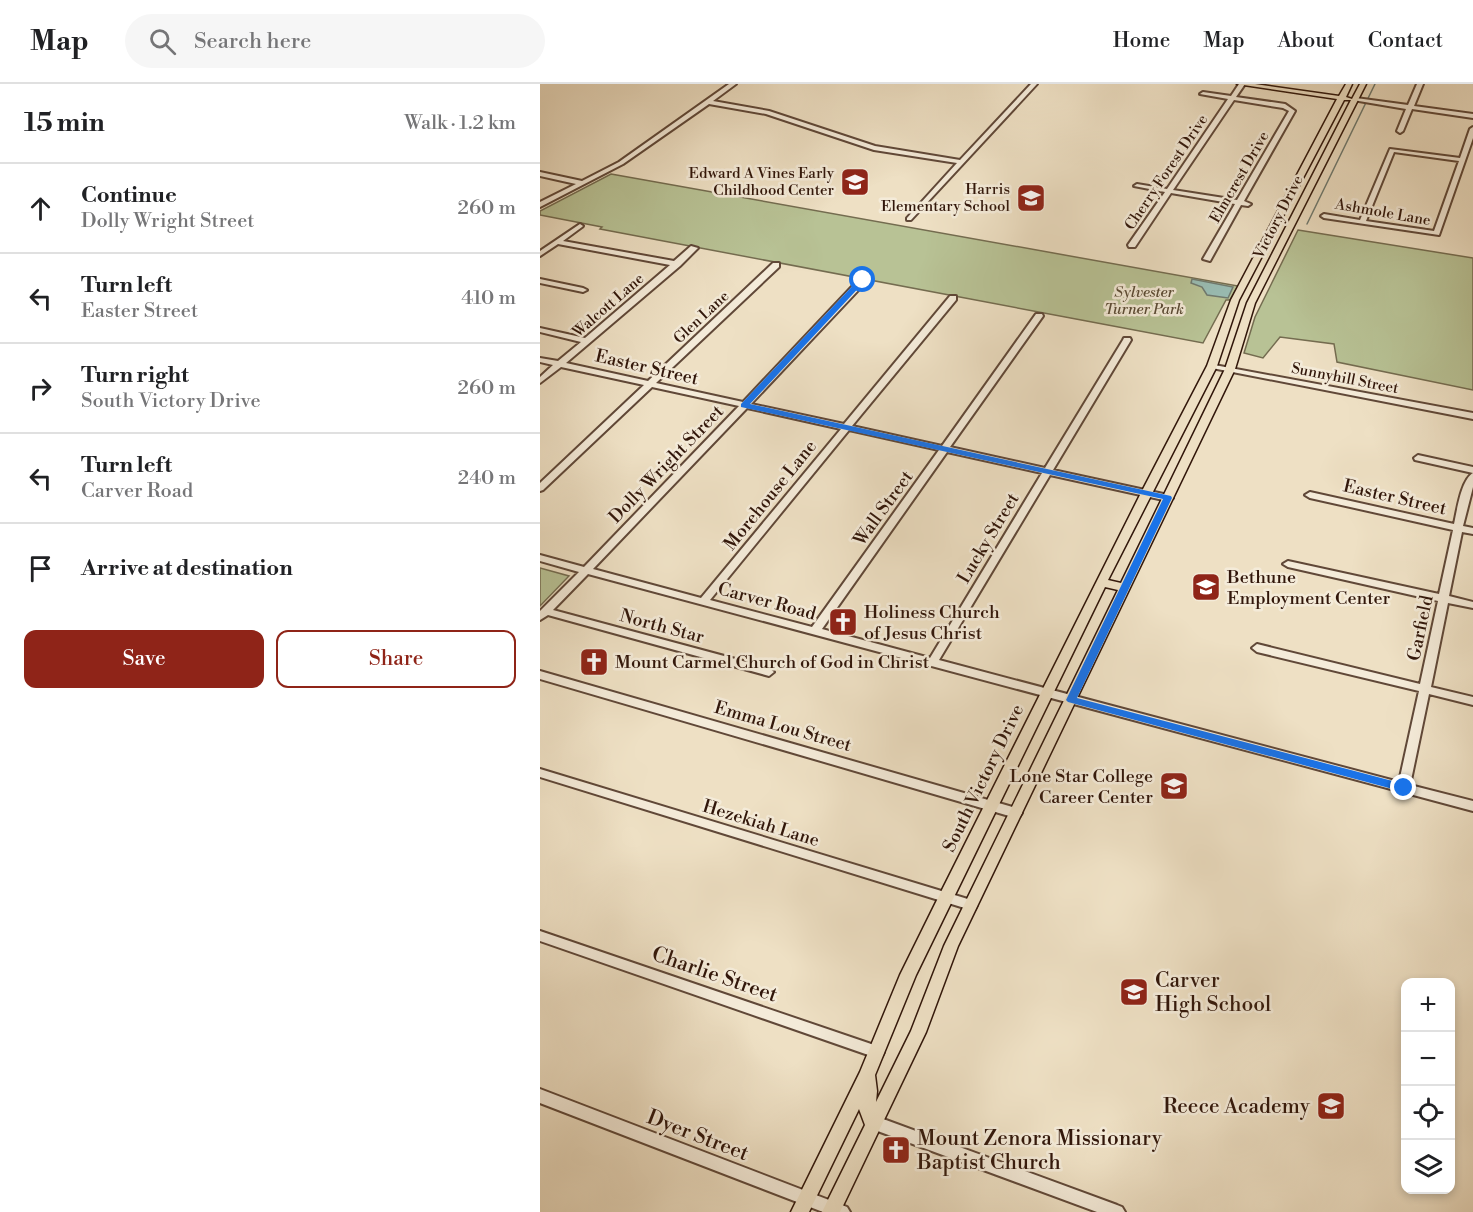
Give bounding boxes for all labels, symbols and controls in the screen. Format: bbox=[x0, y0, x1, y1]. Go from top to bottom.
search box bbox=[125, 14, 545, 68]
text: Map bbox=[30, 24, 89, 59]
icon: search bbox=[146, 25, 179, 58]
text: Search here bbox=[194, 28, 311, 55]
text: Home bbox=[1113, 28, 1170, 54]
text: Map bbox=[1203, 28, 1245, 54]
text: About bbox=[1278, 28, 1335, 54]
text: Contact bbox=[1368, 28, 1443, 54]
text: 15 min bbox=[24, 107, 105, 139]
text: Walk · 1.2 km bbox=[404, 111, 516, 136]
street label: Cherry Forest Drive bbox=[1121, 111, 1212, 234]
street label: Elmcrest Drive bbox=[1206, 128, 1273, 226]
place label: Edward A Vines Early Childhood Center bbox=[689, 164, 835, 200]
school or university icon: Edward A Vines Early Childhood Center bbox=[839, 166, 871, 198]
street label: Victory Drive bbox=[1249, 172, 1308, 263]
place label: Harris Elementary School bbox=[881, 180, 1011, 216]
text: Continue bbox=[81, 182, 177, 209]
school or university icon: Harris Elementary School bbox=[1015, 182, 1047, 214]
icon: ahead bbox=[24, 192, 57, 225]
street label: Ashmole Lane bbox=[1333, 195, 1432, 230]
text: 260 m bbox=[458, 196, 516, 221]
text: Dolly Wright Street bbox=[81, 209, 254, 234]
route start bbox=[849, 266, 875, 292]
street label: Walcott Lane bbox=[568, 269, 648, 342]
text: Turn left bbox=[81, 272, 172, 299]
icon: left bbox=[24, 282, 57, 315]
park label: Sylvester Turner Park bbox=[1104, 283, 1184, 319]
text: 410 m bbox=[461, 286, 516, 311]
street label: Glen Lane bbox=[670, 287, 733, 348]
text: Easter Street bbox=[81, 299, 198, 324]
street label: Easter Street bbox=[593, 344, 701, 391]
street label: Sunnyhill Street bbox=[1290, 359, 1401, 398]
text: Turn right bbox=[81, 362, 189, 389]
icon: right bbox=[24, 372, 57, 405]
text: 260 m bbox=[458, 376, 516, 401]
text: South Victory Drive bbox=[81, 389, 261, 414]
street label: Dolly Wright Street bbox=[604, 400, 729, 528]
street label: Morehouse Lane bbox=[719, 435, 822, 555]
text: Turn left bbox=[81, 452, 172, 479]
icon: left bbox=[24, 462, 57, 495]
text: 240 m bbox=[458, 466, 516, 491]
street label: Wall Street bbox=[848, 466, 919, 551]
street label: Easter Street bbox=[1341, 474, 1449, 521]
text: Carver Road bbox=[81, 479, 193, 504]
street label: Lucky Street bbox=[952, 488, 1025, 588]
icon: arrive bbox=[24, 552, 57, 585]
text: Arrive at destination bbox=[81, 555, 293, 582]
place label: Bethune Employment Center bbox=[1226, 566, 1391, 610]
school or university icon: Bethune Employment Center bbox=[1190, 571, 1222, 603]
street label: Carver Road bbox=[715, 577, 819, 626]
street label: Garfield bbox=[1402, 593, 1439, 663]
place label: Holiness Church of Jesus Christ bbox=[864, 601, 1000, 645]
street label: North Star bbox=[617, 604, 707, 649]
church icon: Holiness Church of Jesus Christ bbox=[827, 606, 859, 638]
button: Save bbox=[24, 630, 264, 688]
button: Share bbox=[276, 630, 516, 688]
church icon: Mount Carmel Church of God in Christ bbox=[578, 646, 610, 678]
place label: Mount Carmel Church of God in Christ bbox=[615, 651, 930, 674]
street label: Emma Lou Street bbox=[712, 696, 855, 757]
street label: South Victory Drive bbox=[938, 701, 1029, 856]
place label: Lone Star College Career Center bbox=[1009, 765, 1153, 809]
school or university icon: Lone Star College Career Center bbox=[1158, 770, 1190, 802]
route end bbox=[1390, 774, 1416, 800]
street label: Hezekiah Lane bbox=[700, 795, 822, 852]
street label: Charlie Street bbox=[648, 941, 782, 1009]
place label: Carver High School bbox=[1155, 968, 1271, 1018]
school or university icon: Carver High School bbox=[1118, 976, 1150, 1008]
map controls bbox=[1401, 978, 1455, 1194]
button: + bbox=[1401, 978, 1455, 1032]
button: − bbox=[1401, 1032, 1455, 1086]
button: locate bbox=[1401, 1086, 1455, 1140]
school or university icon: Reece Academy bbox=[1315, 1090, 1347, 1122]
place label: Reece Academy bbox=[1163, 1094, 1311, 1120]
street label: Dyer Street bbox=[643, 1105, 753, 1167]
place label: Mount Zenora Missionary Baptist Church bbox=[916, 1126, 1163, 1176]
church icon: Mount Zenora Missionary Baptist Church bbox=[880, 1134, 912, 1166]
button: layers bbox=[1401, 1140, 1455, 1194]

